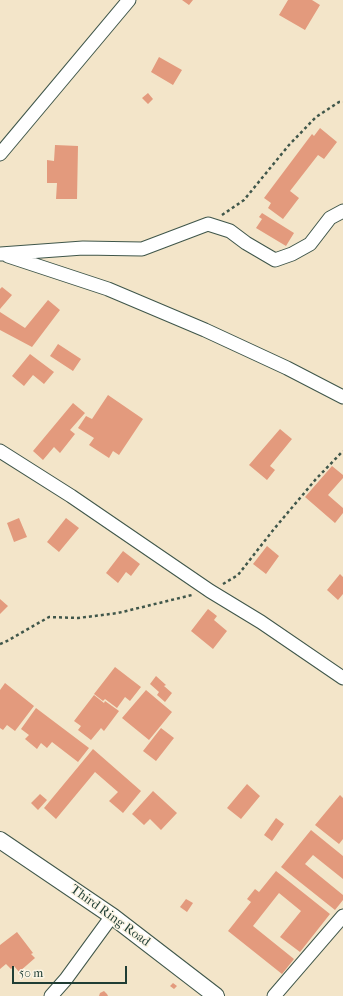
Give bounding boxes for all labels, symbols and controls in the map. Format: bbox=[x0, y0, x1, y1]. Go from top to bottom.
street label: Third Ring Road bbox=[67, 882, 153, 950]
scale bar bbox=[14, 958, 129, 984]
text: 50 m bbox=[19, 966, 43, 980]

